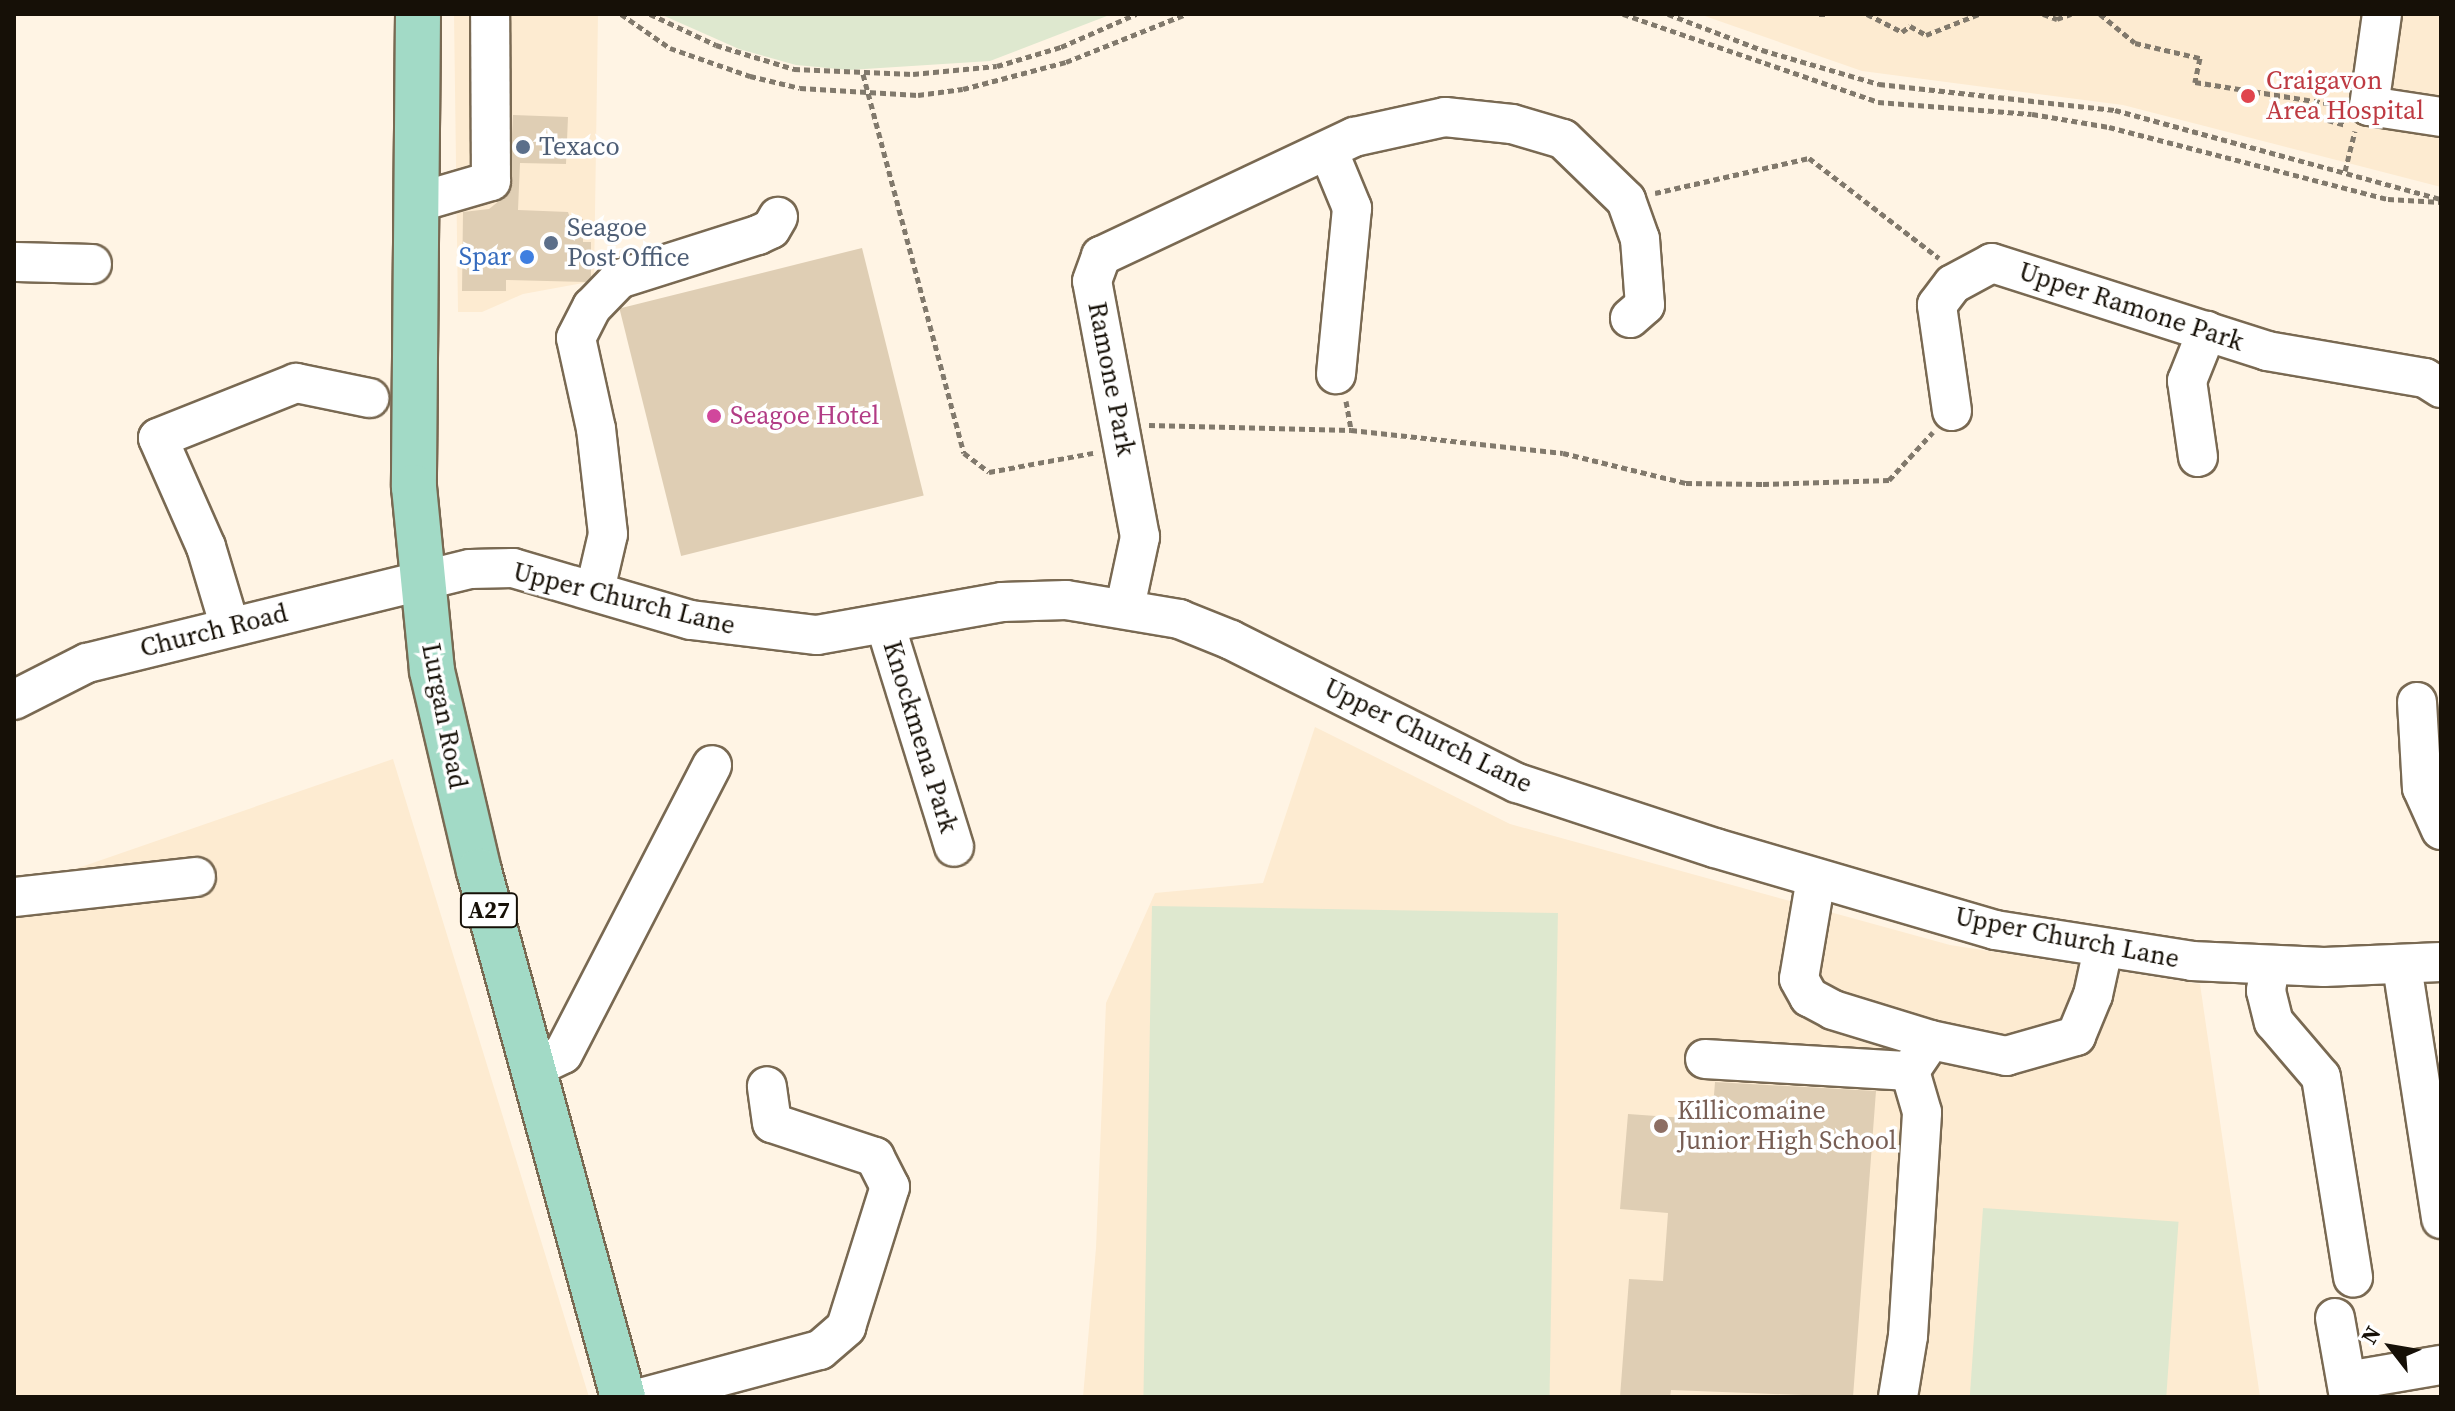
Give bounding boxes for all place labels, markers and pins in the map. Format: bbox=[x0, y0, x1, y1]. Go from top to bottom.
place label: Craigavon Area Hospital bbox=[2266, 65, 2424, 126]
marker: Craigavon Area Hospital bbox=[2237, 85, 2259, 107]
place label: Texaco bbox=[539, 131, 620, 163]
marker: Texaco bbox=[514, 138, 532, 156]
place label: Seagoe Post Office bbox=[567, 212, 690, 274]
marker: Seagoe Post Office bbox=[542, 234, 560, 252]
place label: Spar bbox=[459, 241, 511, 273]
marker: Spar bbox=[518, 248, 536, 266]
place label: Seagoe Hotel bbox=[730, 400, 879, 432]
marker: Seagoe Hotel bbox=[705, 407, 723, 425]
place label: Killicomaine Junior High School bbox=[1677, 1095, 1896, 1156]
marker: Killicomaine Junior High School bbox=[1652, 1117, 1670, 1135]

